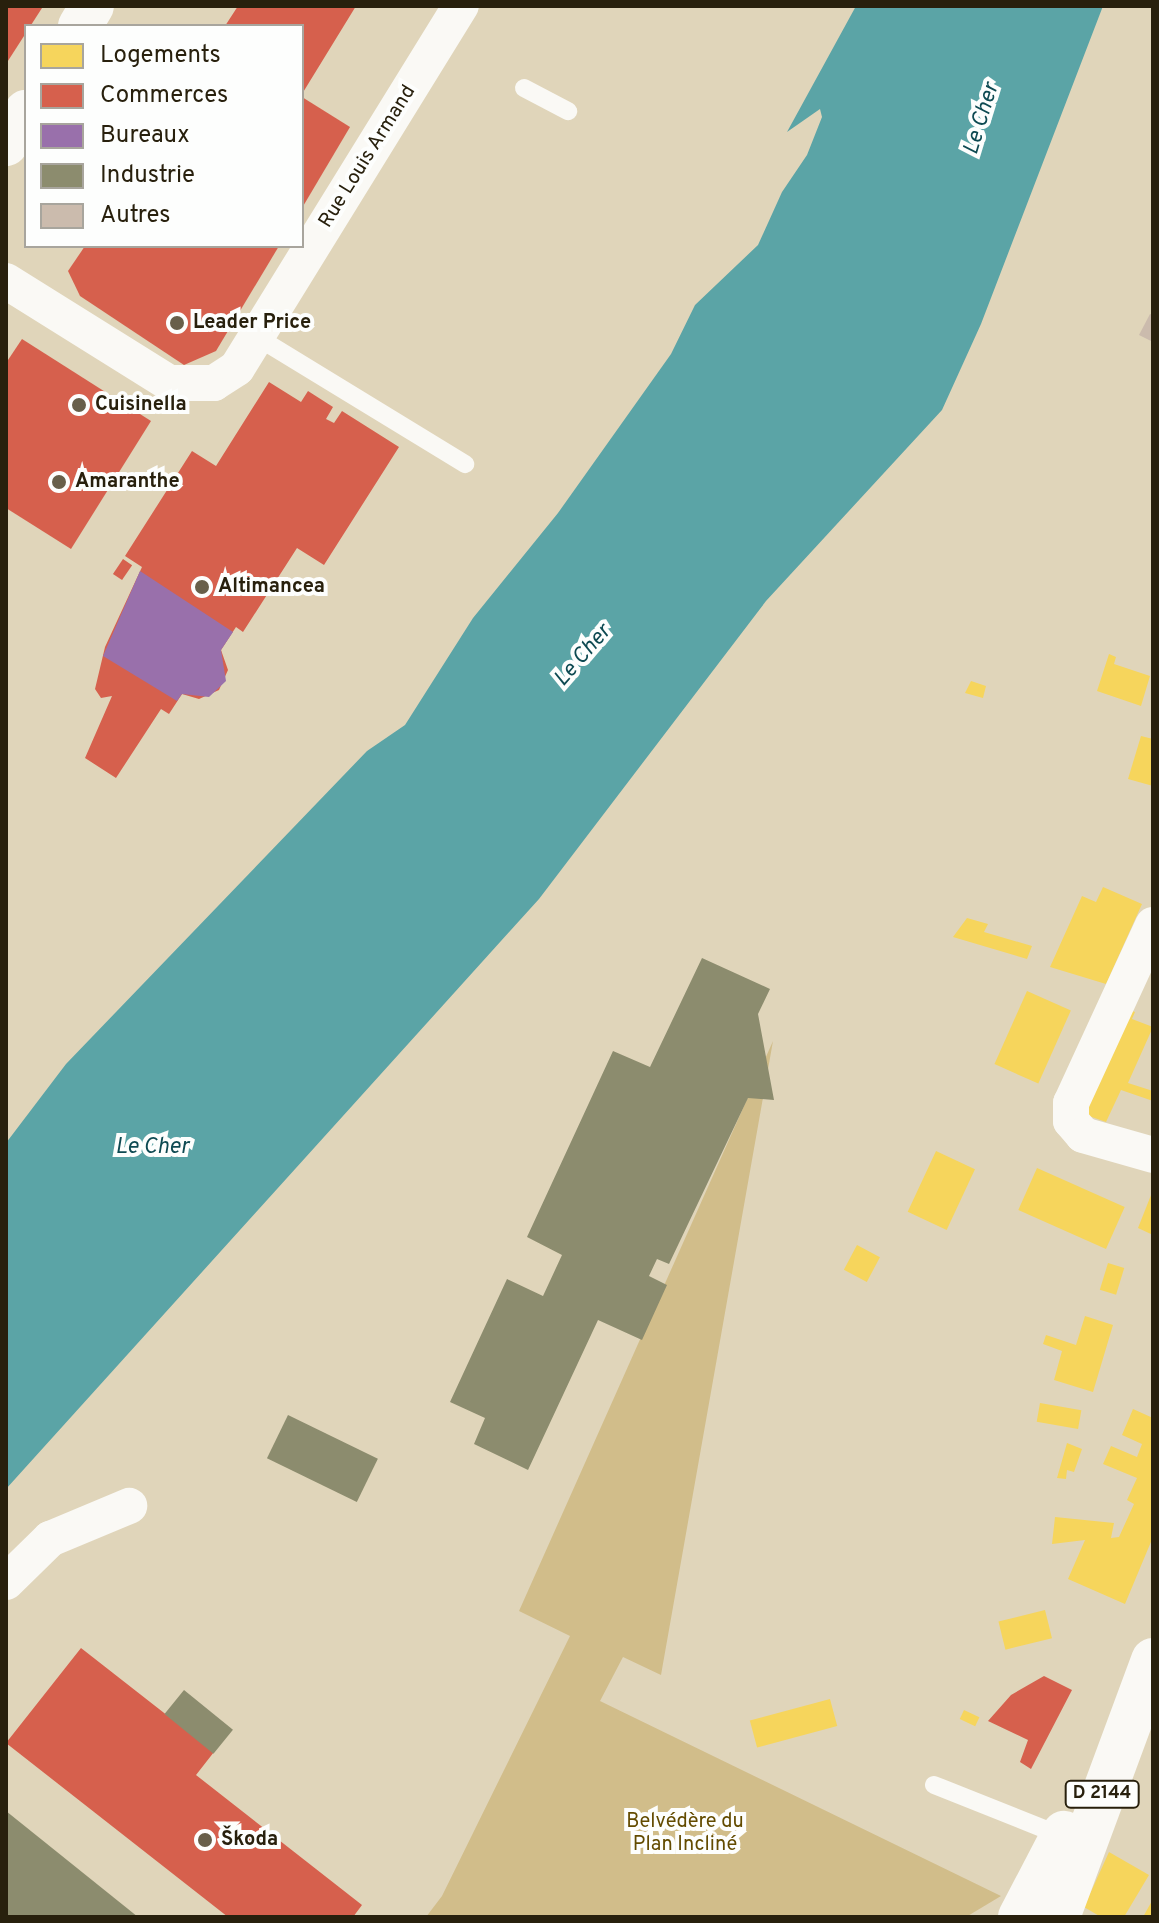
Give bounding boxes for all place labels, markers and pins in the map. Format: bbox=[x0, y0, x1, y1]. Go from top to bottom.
place label: Leader Price bbox=[193, 311, 311, 335]
marker: Leader Price bbox=[168, 314, 186, 332]
place label: Cuisinella bbox=[95, 393, 187, 417]
marker: Cuisinella bbox=[70, 396, 88, 414]
place label: Amaranthe bbox=[75, 470, 180, 494]
marker: Amaranthe bbox=[50, 473, 68, 491]
place label: Altimancea bbox=[218, 575, 325, 599]
marker: Altimancea bbox=[193, 578, 211, 596]
place label: Škoda bbox=[221, 1828, 278, 1852]
marker: Škoda bbox=[196, 1831, 214, 1849]

